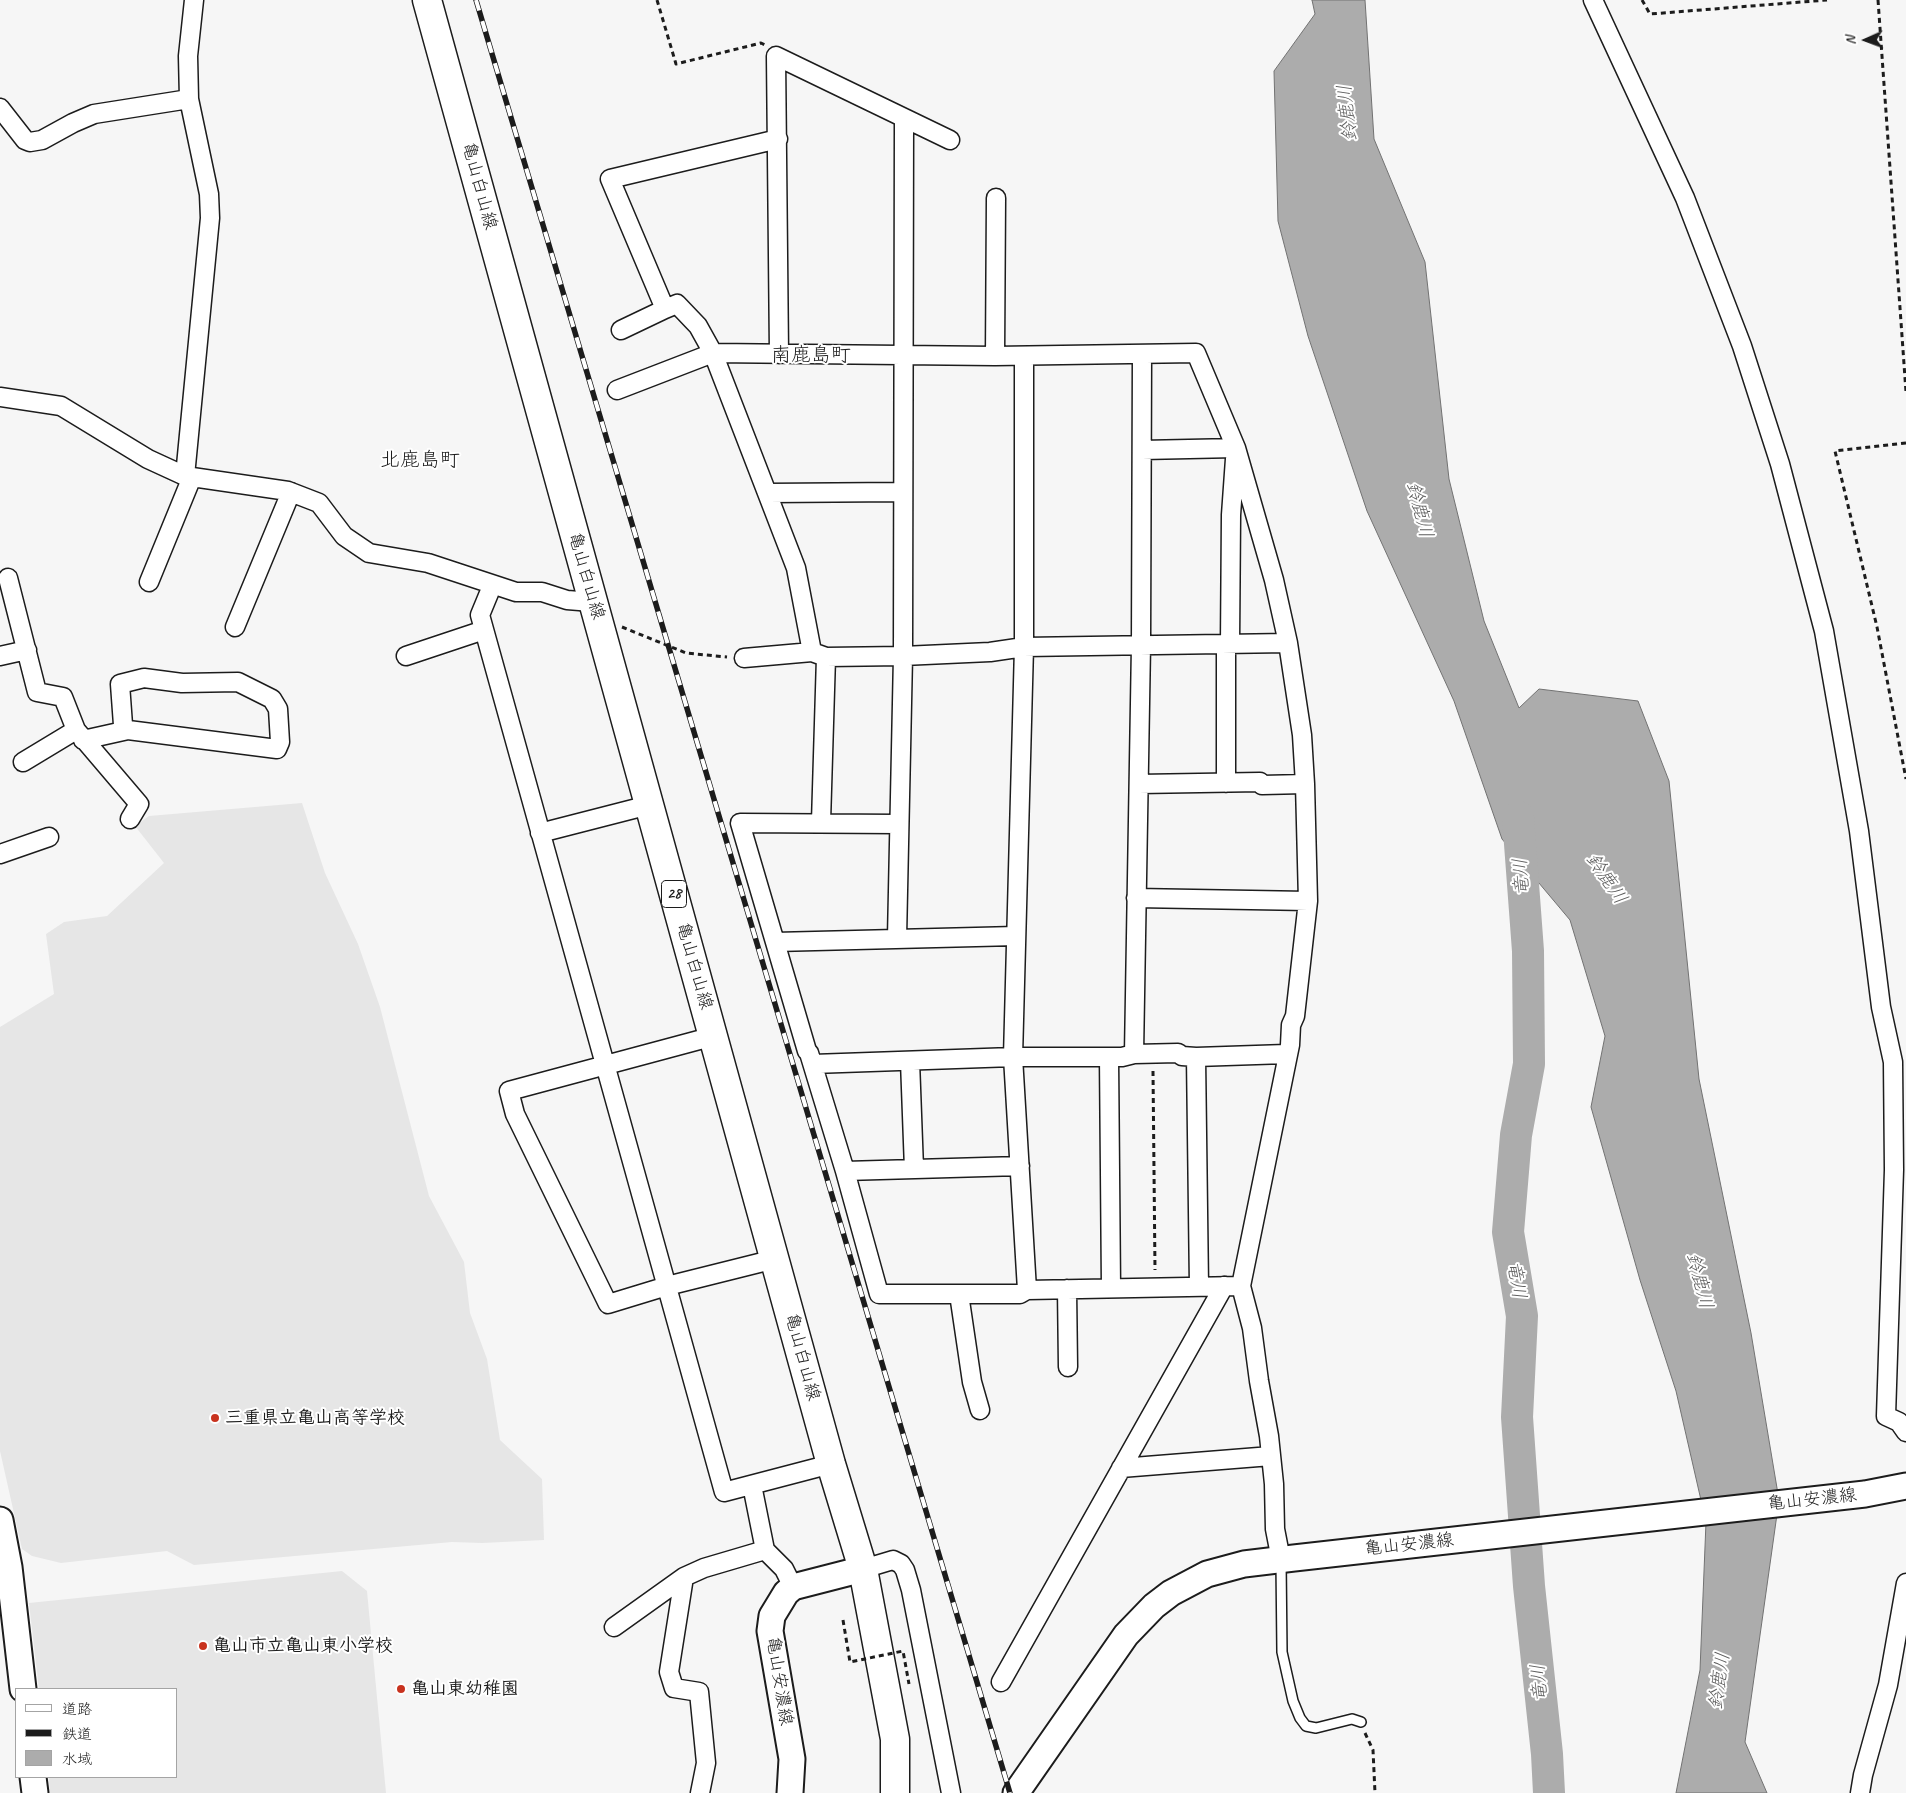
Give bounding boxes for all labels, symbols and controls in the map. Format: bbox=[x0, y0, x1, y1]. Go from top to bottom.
north arrow bbox=[1841, 15, 1891, 65]
text: N bbox=[1842, 36, 1859, 45]
water label: 鈴鹿川 bbox=[1334, 83, 1362, 143]
street label: 亀山白山線 bbox=[457, 140, 501, 232]
district label: 南鹿島町 bbox=[771, 344, 851, 368]
district label: 北鹿島町 bbox=[380, 449, 460, 473]
water label: 鈴鹿川 bbox=[1401, 480, 1437, 540]
street label: 亀山白山線 bbox=[563, 530, 609, 622]
water label: 鈴鹿川 bbox=[1581, 849, 1631, 909]
water label: 竜川 bbox=[1509, 857, 1535, 897]
road number: 28 bbox=[662, 881, 686, 908]
street label: 亀山白山線 bbox=[671, 920, 717, 1012]
water label: 鈴鹿川 bbox=[1681, 1251, 1717, 1311]
water label: 竜川 bbox=[1502, 1259, 1530, 1301]
street label: 亀山白山線 bbox=[780, 1311, 824, 1403]
place label: 三重県立亀山高等学校 bbox=[225, 1407, 405, 1429]
marker: 三重県立亀山高等学校 bbox=[209, 1412, 221, 1424]
street label: 亀山安濃線 bbox=[1766, 1485, 1858, 1515]
street label: 亀山安濃線 bbox=[1363, 1530, 1455, 1560]
place label: 亀山市立亀山東小学校 bbox=[213, 1635, 393, 1657]
street label: 亀山安濃線 bbox=[761, 1635, 797, 1727]
marker: 亀山市立亀山東小学校 bbox=[197, 1640, 209, 1652]
water label: 鈴鹿川 bbox=[1705, 1651, 1735, 1711]
water label: 竜川 bbox=[1527, 1663, 1553, 1703]
place label: 亀山東幼稚園 bbox=[411, 1678, 519, 1700]
marker: 亀山東幼稚園 bbox=[395, 1683, 407, 1695]
legend bbox=[15, 1688, 178, 1778]
text: 道路 bbox=[62, 1700, 92, 1719]
text: 鉄道 bbox=[62, 1725, 92, 1744]
text: 水域 bbox=[62, 1750, 92, 1769]

